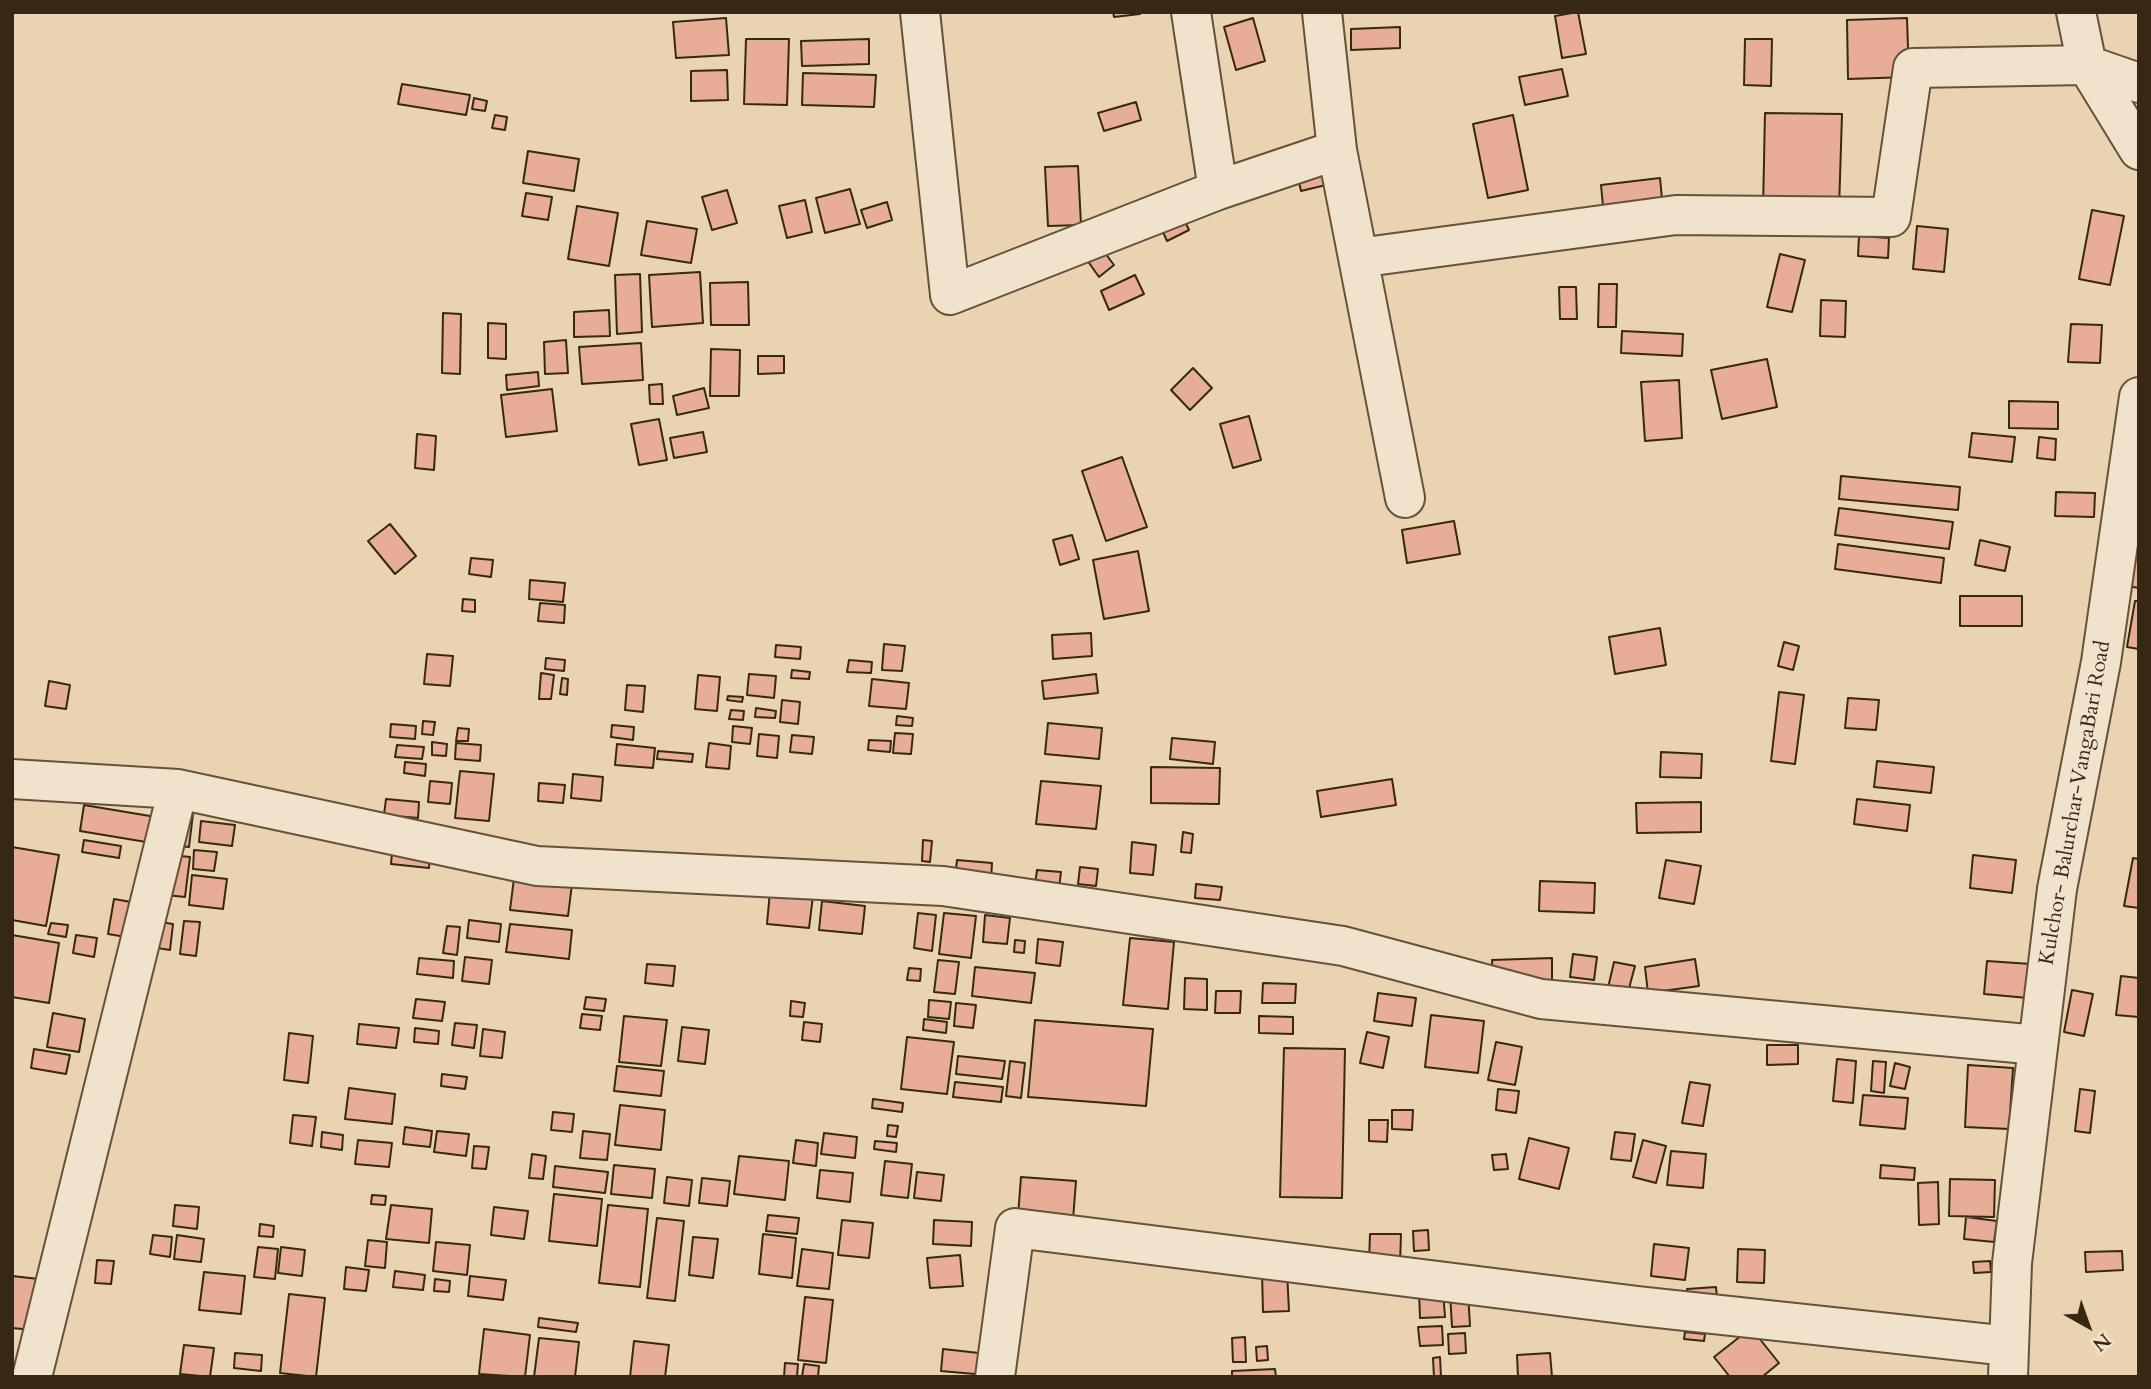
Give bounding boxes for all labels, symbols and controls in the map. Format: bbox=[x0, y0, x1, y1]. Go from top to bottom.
street label: Kulchor- Balurchar-VangaBari Road bbox=[2035, 639, 2117, 967]
north arrow bbox=[2053, 1291, 2123, 1361]
text: N bbox=[2087, 1327, 2116, 1357]

